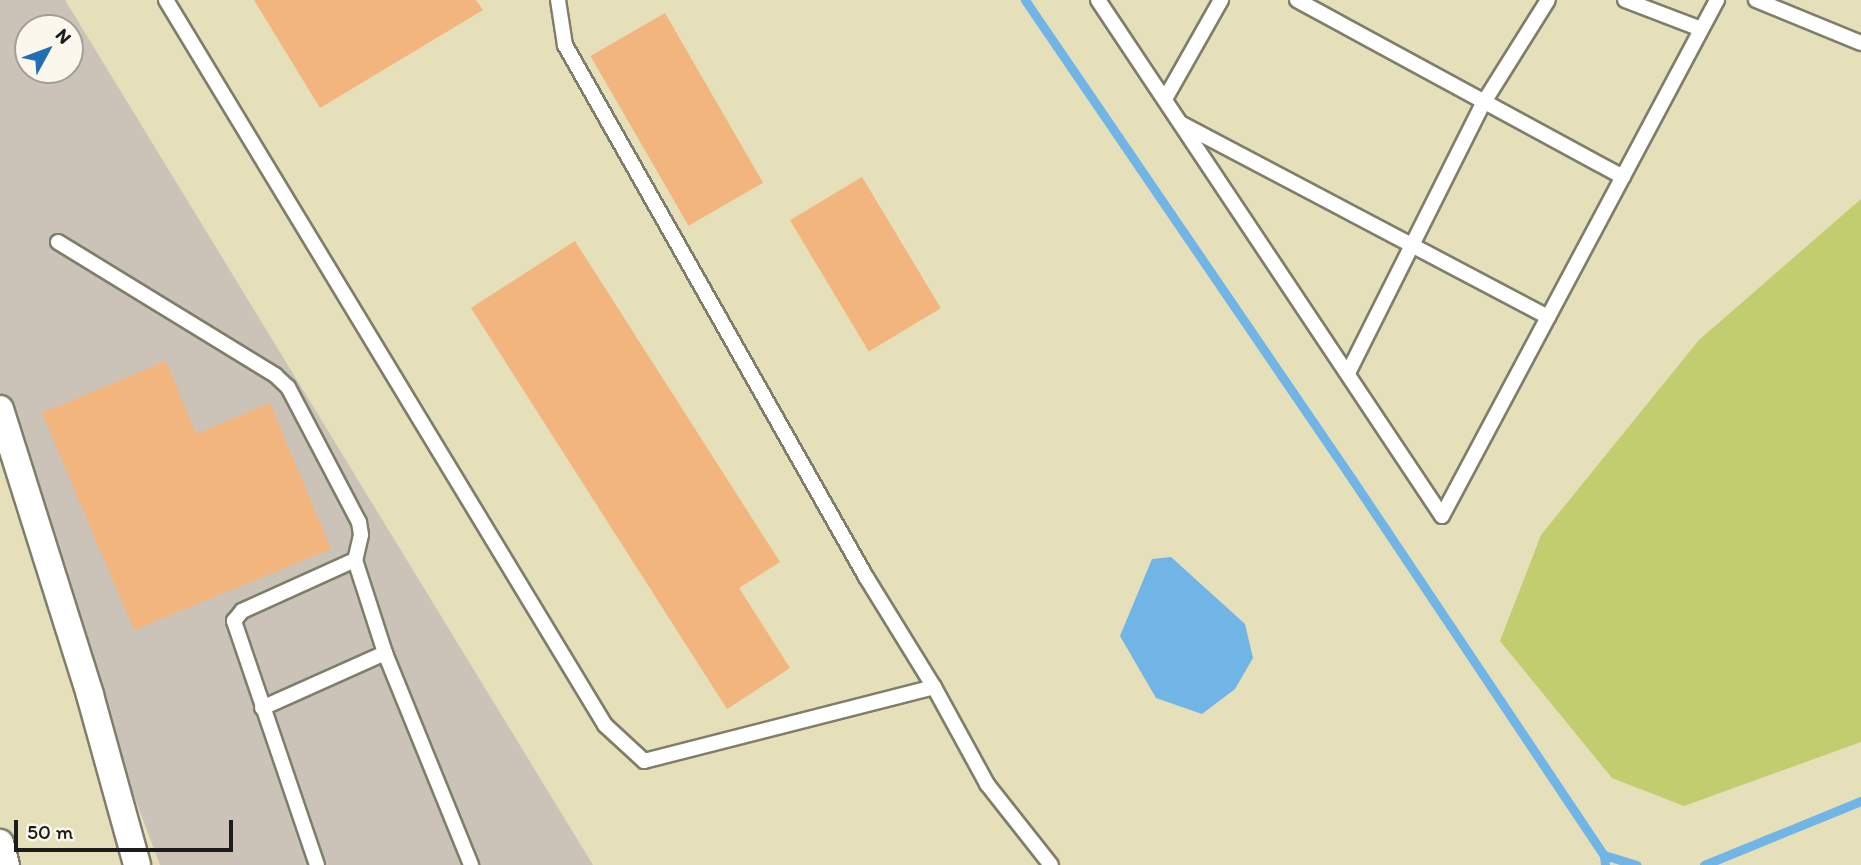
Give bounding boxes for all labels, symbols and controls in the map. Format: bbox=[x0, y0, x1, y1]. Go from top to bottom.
north arrow bbox=[14, 14, 84, 84]
text: N bbox=[51, 24, 77, 49]
scale bar bbox=[18, 806, 236, 850]
text: 50 m bbox=[27, 819, 73, 844]

